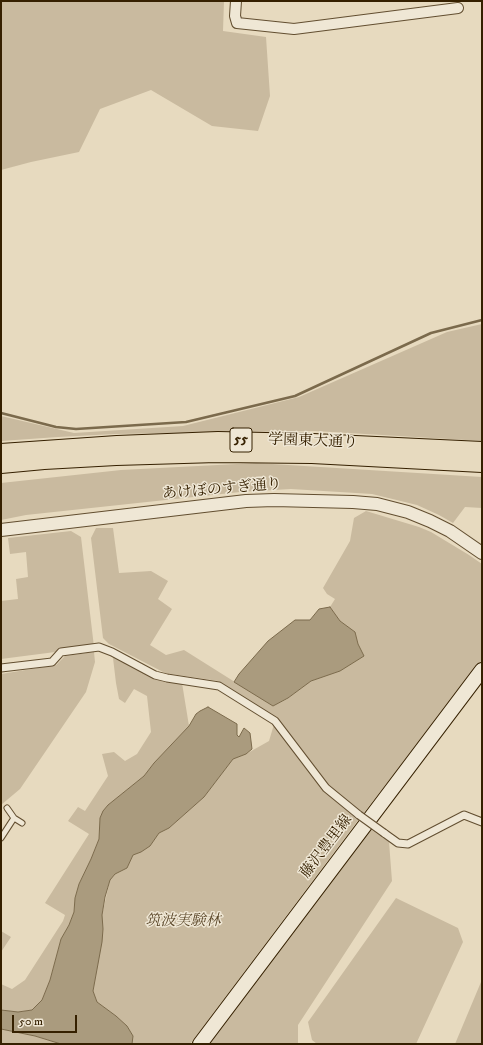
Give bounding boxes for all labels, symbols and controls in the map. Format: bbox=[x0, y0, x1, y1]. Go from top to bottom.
road number: 55 bbox=[230, 428, 252, 452]
street label: 学園東大通り bbox=[268, 431, 358, 453]
street label: あけぼのすぎ通り bbox=[161, 476, 283, 504]
street label: 藤沢豊里線 bbox=[297, 812, 357, 882]
park label: 筑波実験林 bbox=[146, 913, 220, 931]
scale bar bbox=[14, 1007, 79, 1033]
text: 50 m bbox=[19, 1014, 43, 1029]

